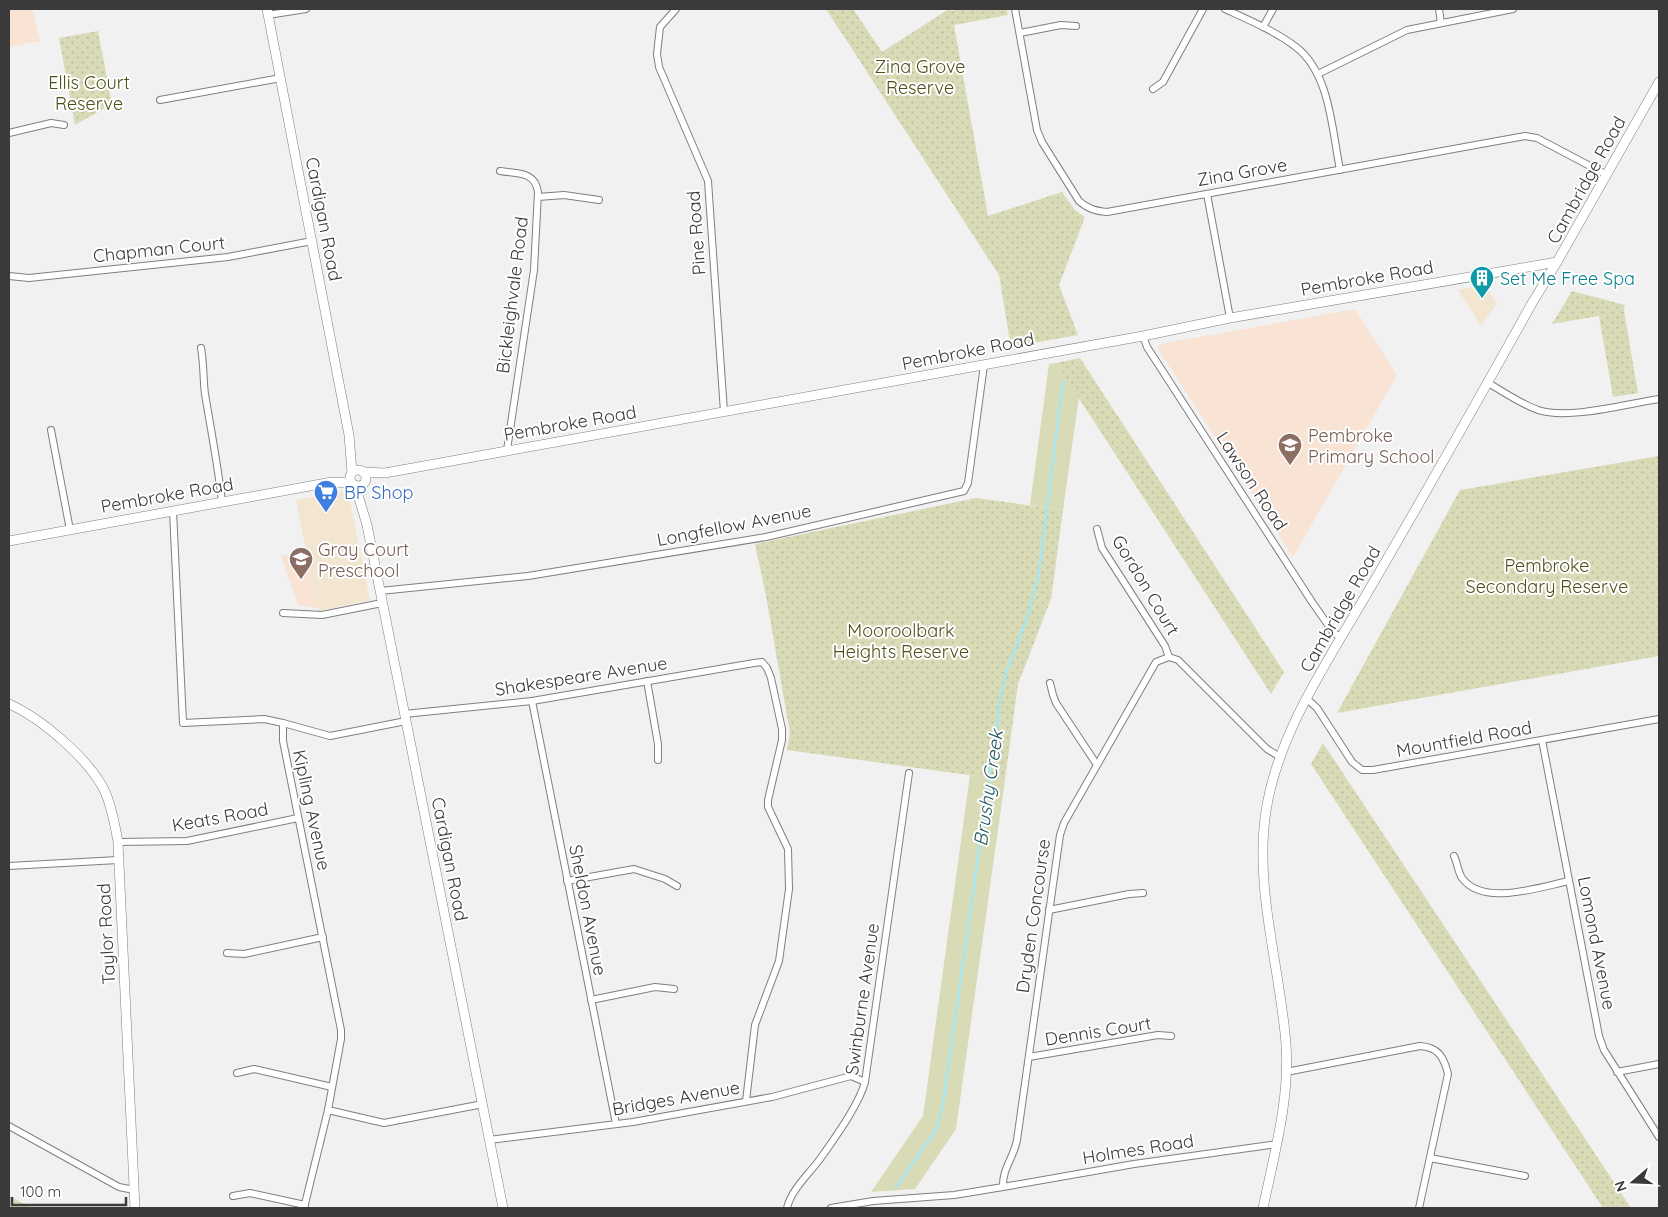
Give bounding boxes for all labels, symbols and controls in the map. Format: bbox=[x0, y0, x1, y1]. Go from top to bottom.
park label: Zina Grove Reserve bbox=[874, 55, 966, 99]
park label: Ellis Court Reserve bbox=[48, 71, 130, 115]
street label: Cambridge Road bbox=[1541, 112, 1631, 248]
street label: Zina Grove bbox=[1195, 153, 1289, 191]
street label: Cardigan Road bbox=[301, 155, 347, 283]
street label: Pine Road bbox=[682, 190, 710, 276]
street label: Bickleighvale Road bbox=[491, 215, 533, 375]
street label: Chapman Court bbox=[92, 231, 226, 267]
street label: Pembroke Road bbox=[1299, 255, 1435, 301]
building icon: Set Me Free Spa bbox=[1469, 265, 1495, 299]
place label: Set Me Free Spa bbox=[1500, 267, 1635, 290]
street label: Pembroke Road bbox=[900, 327, 1036, 375]
street label: Pembroke Road bbox=[502, 400, 638, 446]
place label: Pembroke Primary School bbox=[1308, 424, 1434, 468]
street label: Lawson Road bbox=[1212, 427, 1292, 535]
school or university icon: Pembroke Primary School bbox=[1277, 432, 1303, 466]
street label: Pembroke Road bbox=[99, 472, 235, 518]
supermarket icon: BP Shop bbox=[313, 479, 339, 513]
place label: BP Shop bbox=[344, 481, 414, 504]
street label: Longfellow Avenue bbox=[655, 499, 813, 551]
street label: Gordon Court bbox=[1107, 531, 1185, 639]
place label: Gray Court Preschool bbox=[318, 538, 409, 582]
street label: Cambridge Road bbox=[1294, 542, 1386, 676]
school or university icon: Gray Court Preschool bbox=[288, 546, 314, 580]
park label: Pembroke Secondary Reserve bbox=[1466, 554, 1628, 598]
park label: Mooroolbark Heights Reserve bbox=[833, 619, 969, 663]
street label: Shakespeare Avenue bbox=[493, 651, 669, 701]
street label: Mountfield Road bbox=[1394, 716, 1534, 762]
water label: Brushy Creek bbox=[968, 727, 1008, 848]
street label: Kipling Avenue bbox=[288, 747, 336, 873]
street label: Cardigan Road bbox=[427, 795, 473, 923]
street label: Keats Road bbox=[170, 797, 270, 837]
street label: Dryden Concourse bbox=[1011, 837, 1055, 995]
street label: Sheldon Avenue bbox=[564, 842, 612, 978]
street label: Lomond Avenue bbox=[1573, 874, 1621, 1012]
street label: Taylor Road bbox=[92, 883, 120, 985]
street label: Swinburne Avenue bbox=[840, 922, 884, 1076]
street label: Dennis Court bbox=[1043, 1011, 1153, 1051]
street label: Bridges Avenue bbox=[610, 1075, 742, 1121]
street label: Holmes Road bbox=[1081, 1129, 1195, 1169]
north arrow bbox=[1608, 1157, 1658, 1207]
scale bar bbox=[12, 1174, 126, 1206]
text: N bbox=[1611, 1178, 1631, 1194]
text: 100 m bbox=[20, 1182, 61, 1201]

